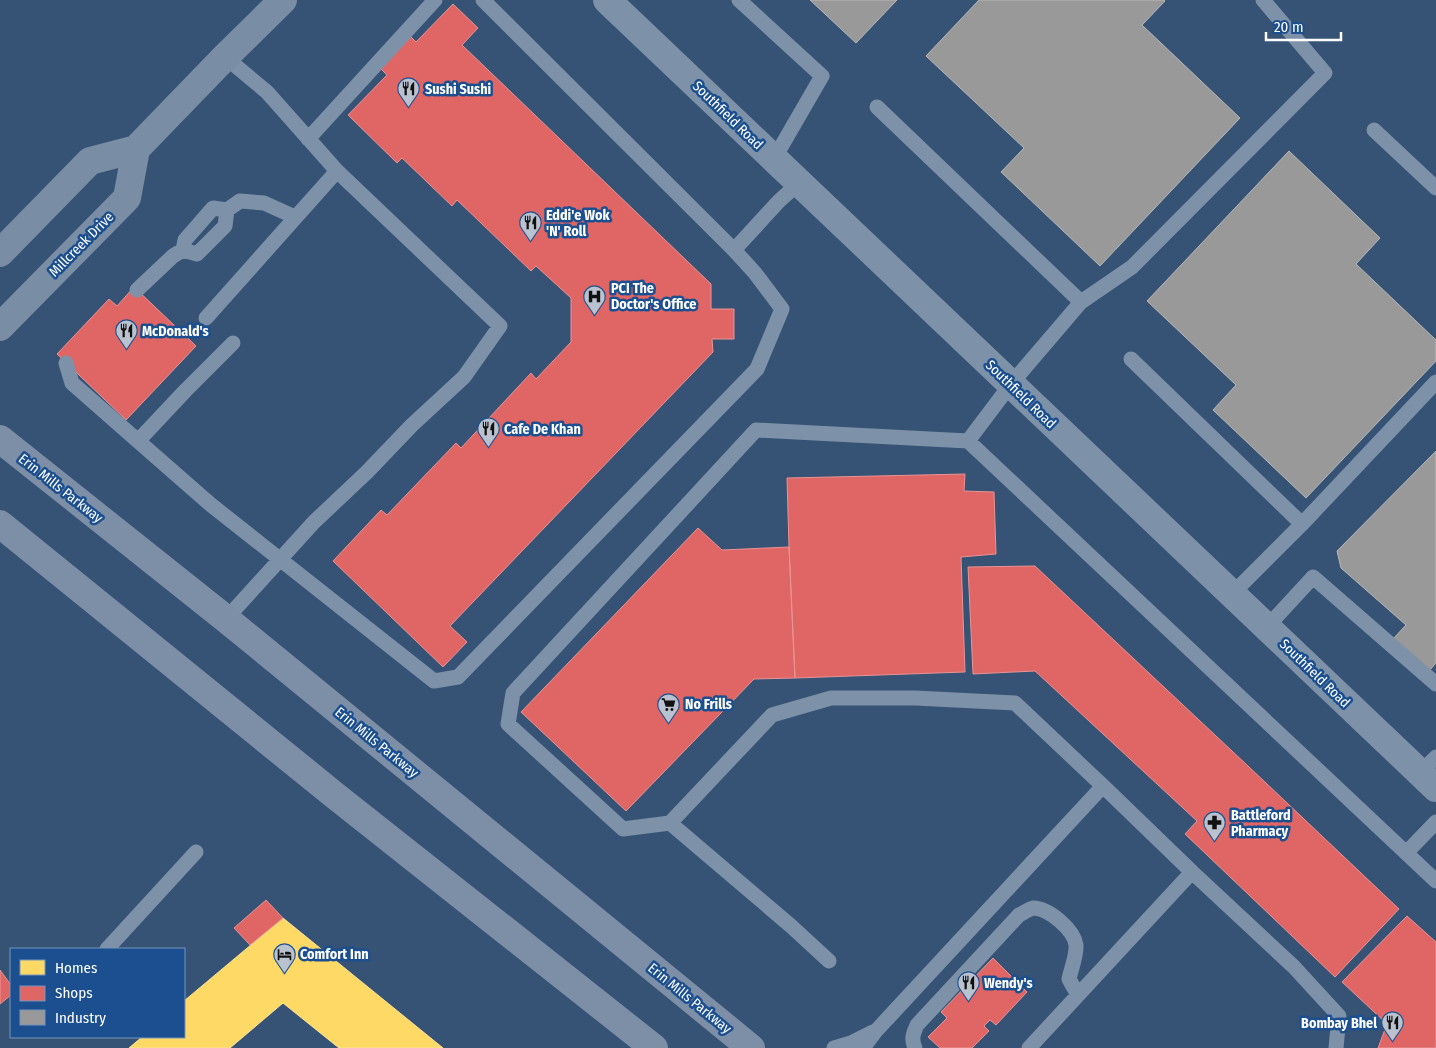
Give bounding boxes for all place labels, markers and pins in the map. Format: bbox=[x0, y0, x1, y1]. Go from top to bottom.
restaurant icon: Sushi Sushi bbox=[397, 77, 421, 108]
place label: Sushi Sushi bbox=[425, 81, 492, 98]
place label: Eddi'e Wok 'N' Roll bbox=[546, 207, 610, 240]
restaurant icon: Eddi'e Wok 'N' Roll bbox=[518, 211, 542, 242]
place label: PCI The Doctor's Office bbox=[611, 280, 696, 313]
hospital icon: PCI The Doctor's Office bbox=[583, 284, 607, 315]
restaurant icon: McDonald's bbox=[114, 319, 138, 350]
place label: McDonald's bbox=[142, 323, 209, 340]
restaurant icon: Cafe De Khan bbox=[476, 417, 500, 448]
place label: Cafe De Khan bbox=[504, 421, 581, 438]
supermarket icon: No Frills bbox=[657, 692, 681, 723]
place label: No Frills bbox=[685, 696, 732, 713]
place label: Battleford Pharmacy bbox=[1231, 807, 1291, 840]
pharmacy icon: Battleford Pharmacy bbox=[1203, 811, 1227, 842]
hotel icon: Comfort Inn bbox=[272, 942, 296, 973]
place label: Comfort Inn bbox=[300, 946, 369, 963]
restaurant icon: Wendy's bbox=[956, 971, 980, 1002]
place label: Wendy's bbox=[984, 975, 1033, 992]
restaurant icon: Bombay Bhel bbox=[1381, 1011, 1405, 1042]
place label: Bombay Bhel bbox=[1301, 1015, 1377, 1032]

